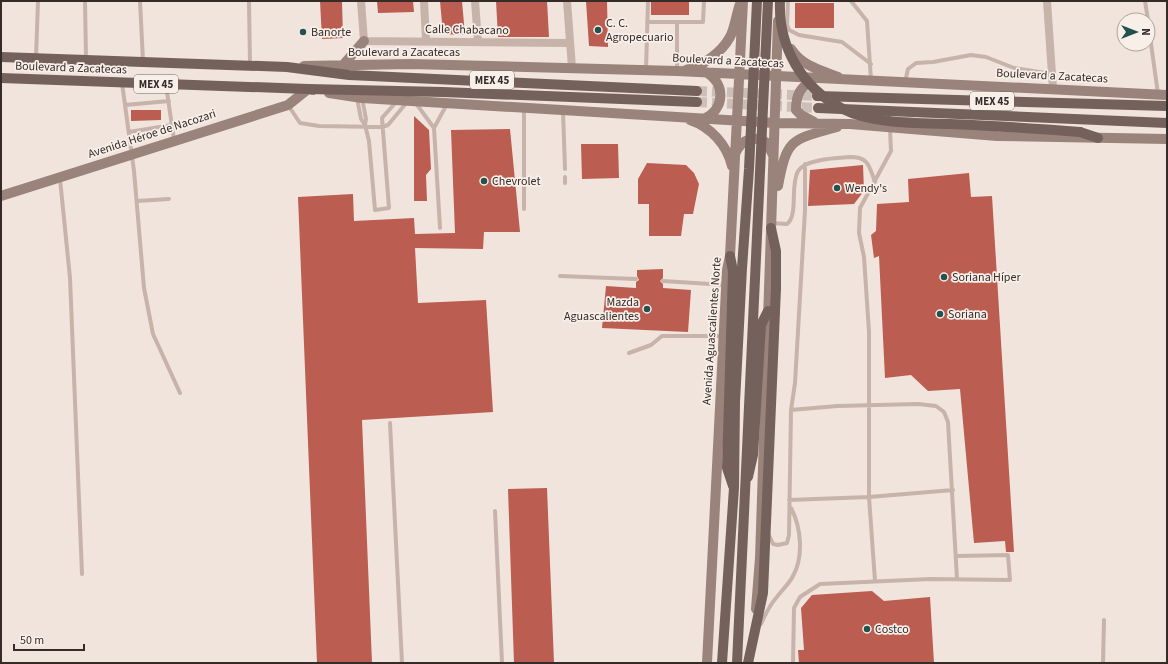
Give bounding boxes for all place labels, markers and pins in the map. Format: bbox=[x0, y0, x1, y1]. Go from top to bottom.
place label: C. C. Agropecuario bbox=[606, 15, 673, 46]
place label: Banorte bbox=[311, 24, 351, 41]
marker: C. C. Agropecuario bbox=[593, 25, 603, 35]
marker: Banorte bbox=[298, 27, 308, 37]
place label: Chevrolet bbox=[492, 173, 541, 190]
marker: Chevrolet bbox=[479, 176, 489, 186]
place label: Wendy's bbox=[845, 180, 887, 197]
marker: Wendy's bbox=[832, 183, 842, 193]
place label: Soriana Híper bbox=[952, 269, 1021, 286]
marker: Soriana Híper bbox=[939, 272, 949, 282]
place label: Mazda Aguascalientes bbox=[564, 294, 639, 325]
marker: Mazda Aguascalientes bbox=[642, 304, 652, 314]
place label: Soriana bbox=[948, 306, 987, 323]
marker: Soriana bbox=[935, 309, 945, 319]
place label: Costco bbox=[875, 621, 909, 638]
marker: Costco bbox=[862, 624, 872, 634]

